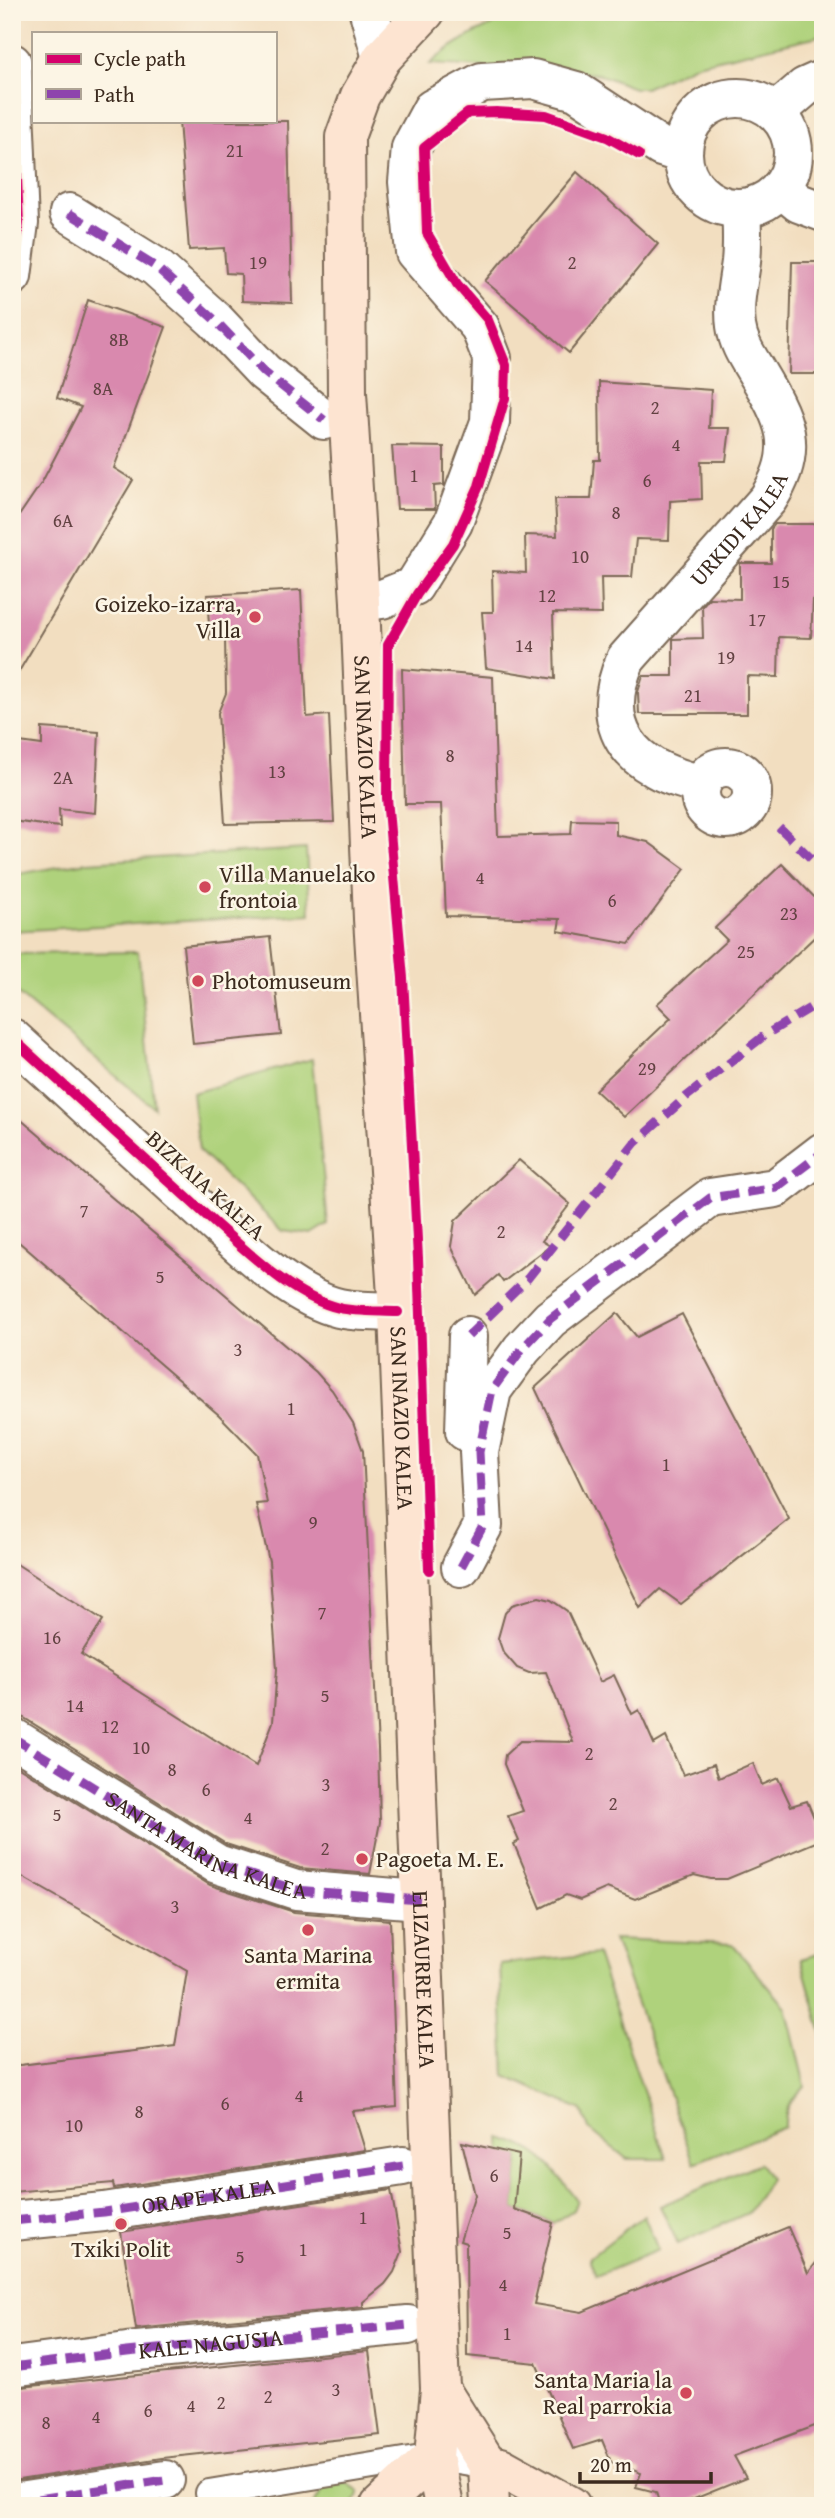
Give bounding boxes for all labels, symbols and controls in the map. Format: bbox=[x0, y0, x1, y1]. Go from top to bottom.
legend bbox=[32, 32, 276, 122]
text: Cycle path bbox=[94, 43, 186, 74]
text: Path bbox=[94, 79, 135, 110]
house number: 21 bbox=[226, 136, 244, 164]
house number: 19 bbox=[249, 248, 267, 276]
house number: 2 bbox=[567, 248, 577, 276]
house number: 8B bbox=[109, 325, 129, 353]
house number: 8A bbox=[93, 374, 114, 402]
house number: 2 bbox=[650, 393, 660, 421]
house number: 4 bbox=[671, 430, 681, 458]
house number: 1 bbox=[409, 461, 419, 489]
house number: 6 bbox=[642, 466, 652, 494]
street label: URKIDI KALEA bbox=[682, 467, 796, 593]
house number: 8 bbox=[611, 498, 621, 526]
house number: 6A bbox=[53, 506, 74, 534]
house number: 10 bbox=[571, 542, 589, 570]
house number: 15 bbox=[772, 567, 790, 595]
house number: 12 bbox=[538, 581, 556, 609]
place label: Goizeko-izarra, Villa bbox=[95, 587, 241, 646]
house number: 17 bbox=[748, 605, 766, 633]
marker: Goizeko-izarra, Villa bbox=[247, 609, 263, 625]
house number: 14 bbox=[515, 631, 533, 659]
house number: 19 bbox=[717, 643, 735, 671]
street label: SAN INAZIO KALEA bbox=[346, 654, 387, 840]
house number: 21 bbox=[684, 681, 702, 709]
house number: 8 bbox=[445, 741, 455, 769]
house number: 13 bbox=[268, 757, 286, 785]
house number: 2A bbox=[53, 763, 74, 791]
place label: Villa Manuelako frontoia bbox=[219, 857, 376, 916]
house number: 4 bbox=[475, 863, 485, 891]
marker: Villa Manuelako frontoia bbox=[197, 879, 213, 895]
house number: 6 bbox=[607, 886, 617, 914]
house number: 23 bbox=[780, 899, 798, 927]
house number: 25 bbox=[737, 937, 755, 965]
place label: Photomuseum bbox=[212, 964, 351, 997]
marker: Photomuseum bbox=[190, 973, 206, 989]
house number: 29 bbox=[638, 1054, 656, 1082]
street label: BIZKAIA KALEA bbox=[139, 1122, 273, 1247]
house number: 7 bbox=[79, 1196, 89, 1224]
house number: 2 bbox=[496, 1217, 506, 1245]
house number: 5 bbox=[155, 1262, 165, 1290]
street label: SAN INAZIO KALEA bbox=[383, 1325, 423, 1511]
house number: 3 bbox=[233, 1335, 243, 1363]
house number: 1 bbox=[286, 1394, 296, 1422]
house number: 1 bbox=[661, 1450, 671, 1478]
house number: 9 bbox=[308, 1508, 318, 1536]
house number: 7 bbox=[317, 1598, 327, 1626]
house number: 16 bbox=[43, 1623, 61, 1651]
house number: 5 bbox=[320, 1681, 330, 1709]
house number: 14 bbox=[66, 1691, 84, 1719]
house number: 12 bbox=[101, 1712, 119, 1740]
house number: 10 bbox=[132, 1733, 150, 1761]
house number: 2 bbox=[584, 1739, 594, 1767]
house number: 8 bbox=[167, 1755, 177, 1783]
house number: 3 bbox=[321, 1770, 331, 1798]
house number: 6 bbox=[201, 1775, 211, 1803]
street label: SANTA MARINA KALEA bbox=[99, 1782, 308, 1907]
house number: 2 bbox=[608, 1789, 618, 1817]
house number: 5 bbox=[52, 1800, 62, 1828]
house number: 4 bbox=[243, 1803, 253, 1831]
house number: 2 bbox=[320, 1834, 330, 1862]
place label: Pagoeta M. E. bbox=[376, 1842, 504, 1875]
marker: Pagoeta M. E. bbox=[354, 1851, 370, 1867]
street label: ELIZAURRE KALEA bbox=[405, 1890, 444, 2069]
house number: 3 bbox=[170, 1892, 180, 1920]
marker: Santa Marina ermita bbox=[300, 1922, 316, 1938]
place label: Santa Marina ermita bbox=[244, 1938, 372, 1997]
house number: 4 bbox=[294, 2081, 304, 2109]
house number: 6 bbox=[220, 2089, 230, 2117]
house number: 8 bbox=[134, 2097, 144, 2125]
house number: 10 bbox=[65, 2111, 83, 2139]
house number: 6 bbox=[489, 2161, 499, 2189]
street label: ORAPE KALEA bbox=[139, 2169, 277, 2222]
house number: 1 bbox=[358, 2203, 368, 2231]
marker: Txiki Polit bbox=[113, 2216, 129, 2232]
house number: 5 bbox=[502, 2218, 512, 2246]
place label: Txiki Polit bbox=[71, 2232, 171, 2265]
house number: 1 bbox=[298, 2235, 308, 2263]
house number: 5 bbox=[235, 2242, 245, 2270]
house number: 4 bbox=[498, 2270, 508, 2298]
house number: 1 bbox=[502, 2319, 512, 2347]
street label: KALE NAGUSIA bbox=[137, 2320, 284, 2367]
place label: Santa Maria la Real parrokia bbox=[534, 2363, 672, 2422]
house number: 3 bbox=[331, 2375, 341, 2403]
house number: 2 bbox=[263, 2382, 273, 2410]
marker: Santa Maria la Real parrokia bbox=[678, 2385, 694, 2401]
house number: 2 bbox=[216, 2388, 226, 2416]
house number: 4 bbox=[186, 2391, 196, 2419]
house number: 6 bbox=[143, 2396, 153, 2424]
house number: 4 bbox=[91, 2402, 101, 2430]
house number: 8 bbox=[41, 2408, 51, 2436]
scale bar bbox=[580, 2441, 711, 2485]
text: 20 m bbox=[590, 2449, 632, 2480]

